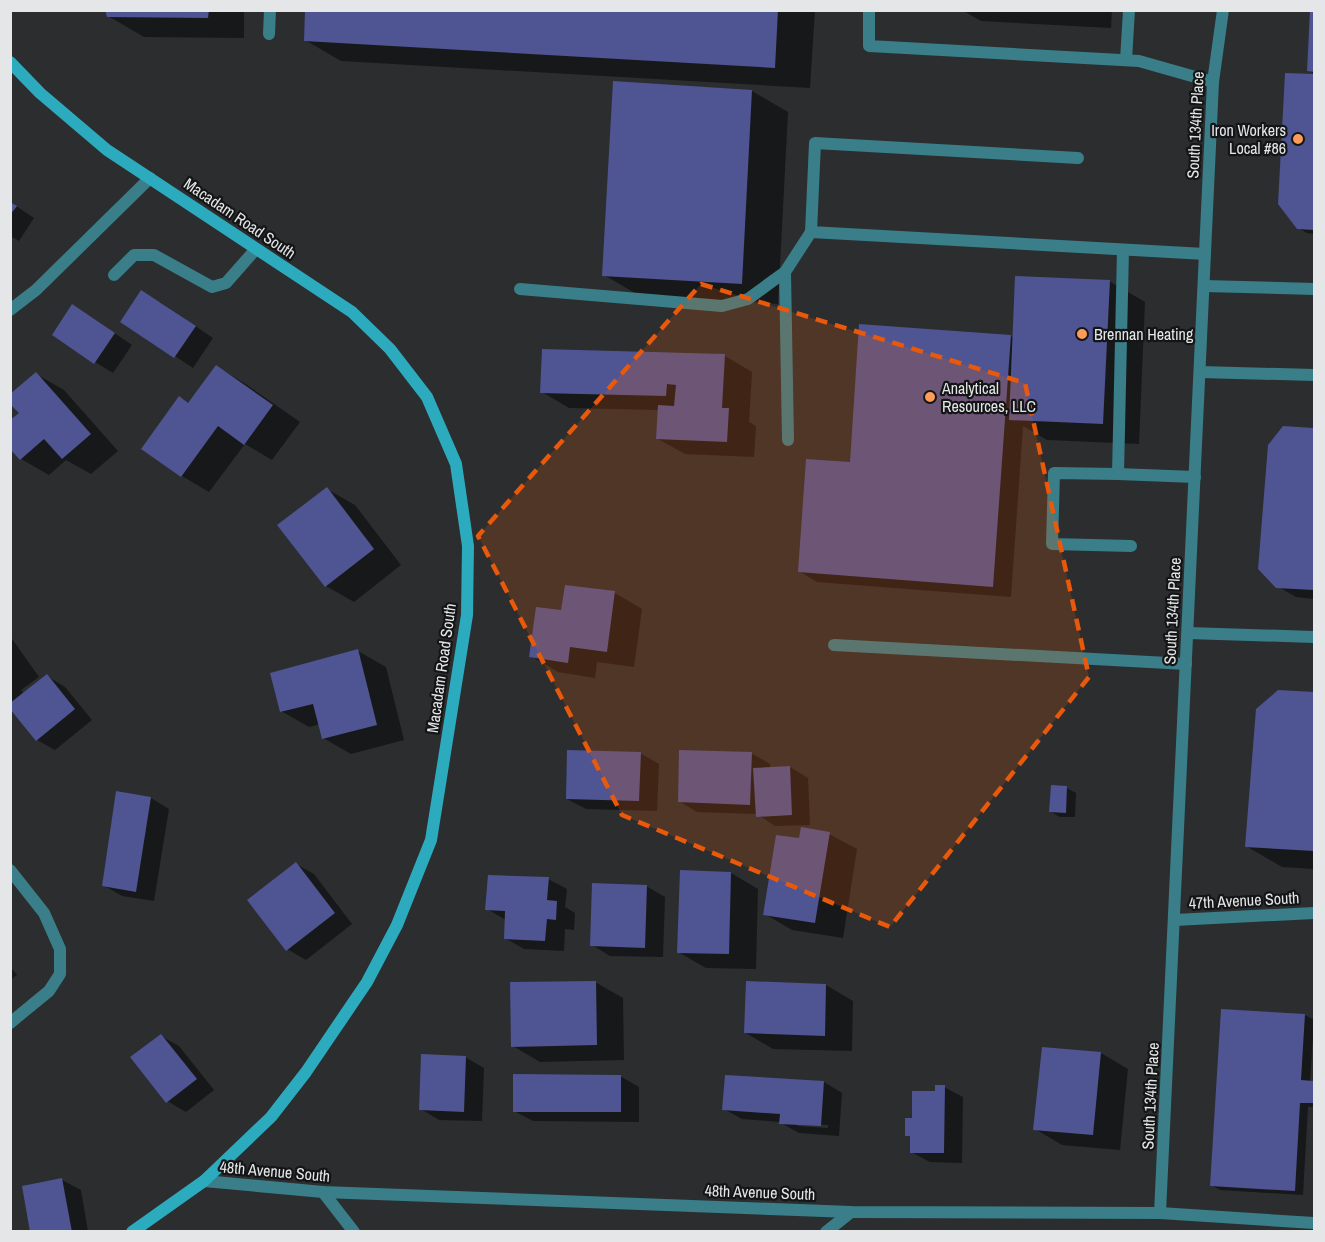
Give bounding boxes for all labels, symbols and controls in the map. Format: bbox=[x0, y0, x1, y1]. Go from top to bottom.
street label: South 134th Place bbox=[1181, 71, 1209, 179]
place label: Iron Workers Local #86 bbox=[1211, 119, 1286, 159]
marker: Iron Workers Local #86 bbox=[1291, 132, 1305, 146]
street label: Macadam Road South bbox=[180, 172, 300, 264]
place label: Brennan Heating bbox=[1094, 323, 1194, 345]
marker: Brennan Heating bbox=[1075, 327, 1089, 341]
place label: Analytical Resources, LLC bbox=[941, 377, 1036, 417]
marker: Analytical Resources, LLC bbox=[923, 390, 937, 404]
street label: South 134th Place bbox=[1158, 557, 1186, 665]
street label: Macadam Road South bbox=[421, 602, 461, 734]
street label: 47th Avenue South bbox=[1188, 886, 1300, 914]
street label: South 134th Place bbox=[1136, 1042, 1164, 1150]
street label: 48th Avenue South bbox=[219, 1155, 331, 1187]
street label: 48th Avenue South bbox=[704, 1179, 816, 1205]

